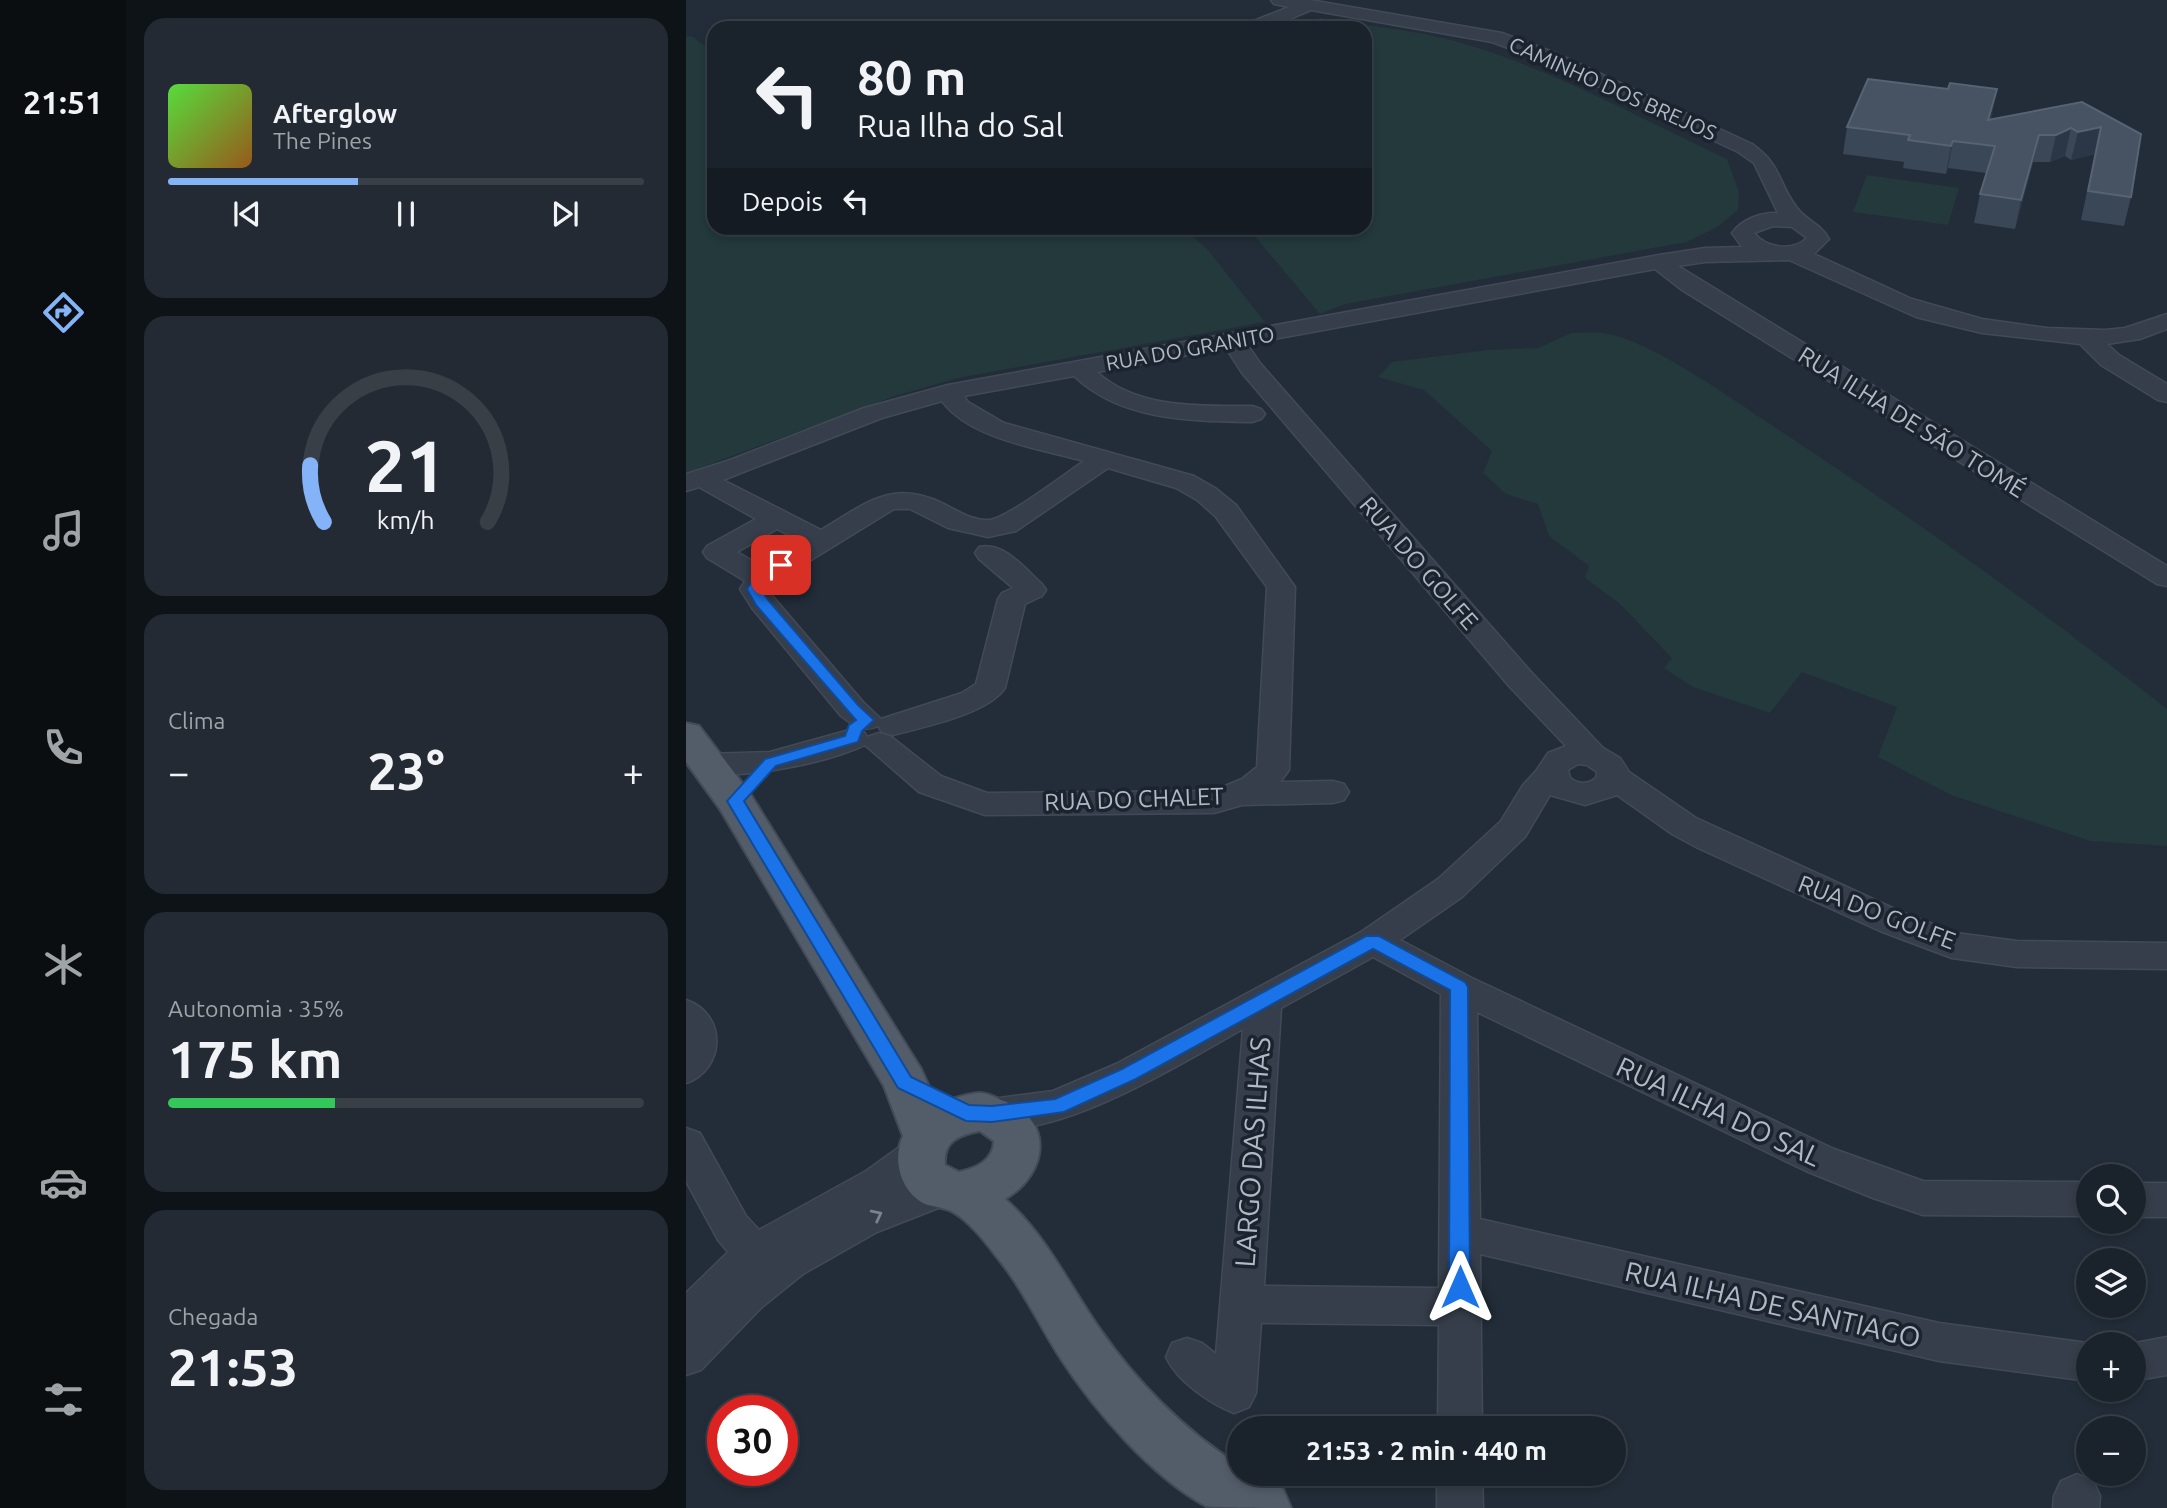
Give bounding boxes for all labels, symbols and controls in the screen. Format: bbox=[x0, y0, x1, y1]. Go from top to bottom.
street label: CAMINHO DOS BREJOS bbox=[1506, 31, 1720, 145]
icon: left bbox=[742, 49, 833, 140]
text: 80 m bbox=[857, 49, 966, 104]
text: 21:51 bbox=[23, 84, 103, 120]
text: Afterglow bbox=[273, 99, 397, 128]
text: Rua Ilha do Sal bbox=[857, 107, 1064, 143]
text: The Pines bbox=[273, 128, 372, 153]
icon: left bbox=[837, 182, 875, 220]
text: Depois bbox=[742, 187, 823, 216]
icon: previous bbox=[228, 195, 266, 233]
icon: pause bbox=[387, 195, 425, 233]
icon: next bbox=[546, 195, 584, 233]
icon: directions bbox=[39, 288, 88, 337]
street label: RUA DO GRANITO bbox=[1104, 321, 1276, 375]
street label: RUA ILHA DE SÃO TOMÉ bbox=[1794, 340, 2031, 503]
text: 21 bbox=[365, 424, 447, 506]
street label: RUA DO GOLFE bbox=[1354, 491, 1484, 635]
icon: music bbox=[39, 506, 88, 555]
text: km/h bbox=[377, 506, 435, 534]
pin bbox=[751, 535, 811, 595]
icon: arrive bbox=[762, 546, 800, 584]
text: Clima bbox=[168, 708, 225, 733]
icon: phone bbox=[39, 723, 88, 772]
text: 23° bbox=[367, 742, 445, 800]
text: − bbox=[168, 751, 189, 793]
text: + bbox=[623, 751, 644, 793]
street label: RUA DO CHALET bbox=[1044, 782, 1224, 816]
street label: RUA DO GOLFE bbox=[1795, 870, 1959, 954]
icon: climate bbox=[39, 940, 88, 989]
text: Autonomia · 35% bbox=[168, 996, 344, 1021]
text: 175 km bbox=[168, 1030, 342, 1088]
street label: LARGO DAS ILHAS bbox=[1228, 1036, 1276, 1268]
street label: RUA ILHA DO SAL bbox=[1612, 1050, 1826, 1172]
icon: car bbox=[39, 1158, 88, 1207]
map controls bbox=[2076, 1164, 2146, 1486]
button: search bbox=[2076, 1164, 2146, 1234]
one-way arrow bbox=[870, 1209, 882, 1223]
button: layers bbox=[2076, 1248, 2146, 1318]
position arrow bbox=[1423, 1250, 1497, 1324]
street label: RUA ILHA DE SANTIAGO bbox=[1622, 1255, 1924, 1353]
text: Chegada bbox=[168, 1304, 258, 1329]
button: + bbox=[2076, 1332, 2146, 1402]
text: 21:53 bbox=[168, 1338, 298, 1396]
icon: filters bbox=[39, 1375, 88, 1424]
speed limit sign: 30 bbox=[707, 1395, 798, 1486]
button: − bbox=[2076, 1416, 2146, 1486]
text: 21:53 · 2 min · 440 m bbox=[1306, 1436, 1547, 1465]

